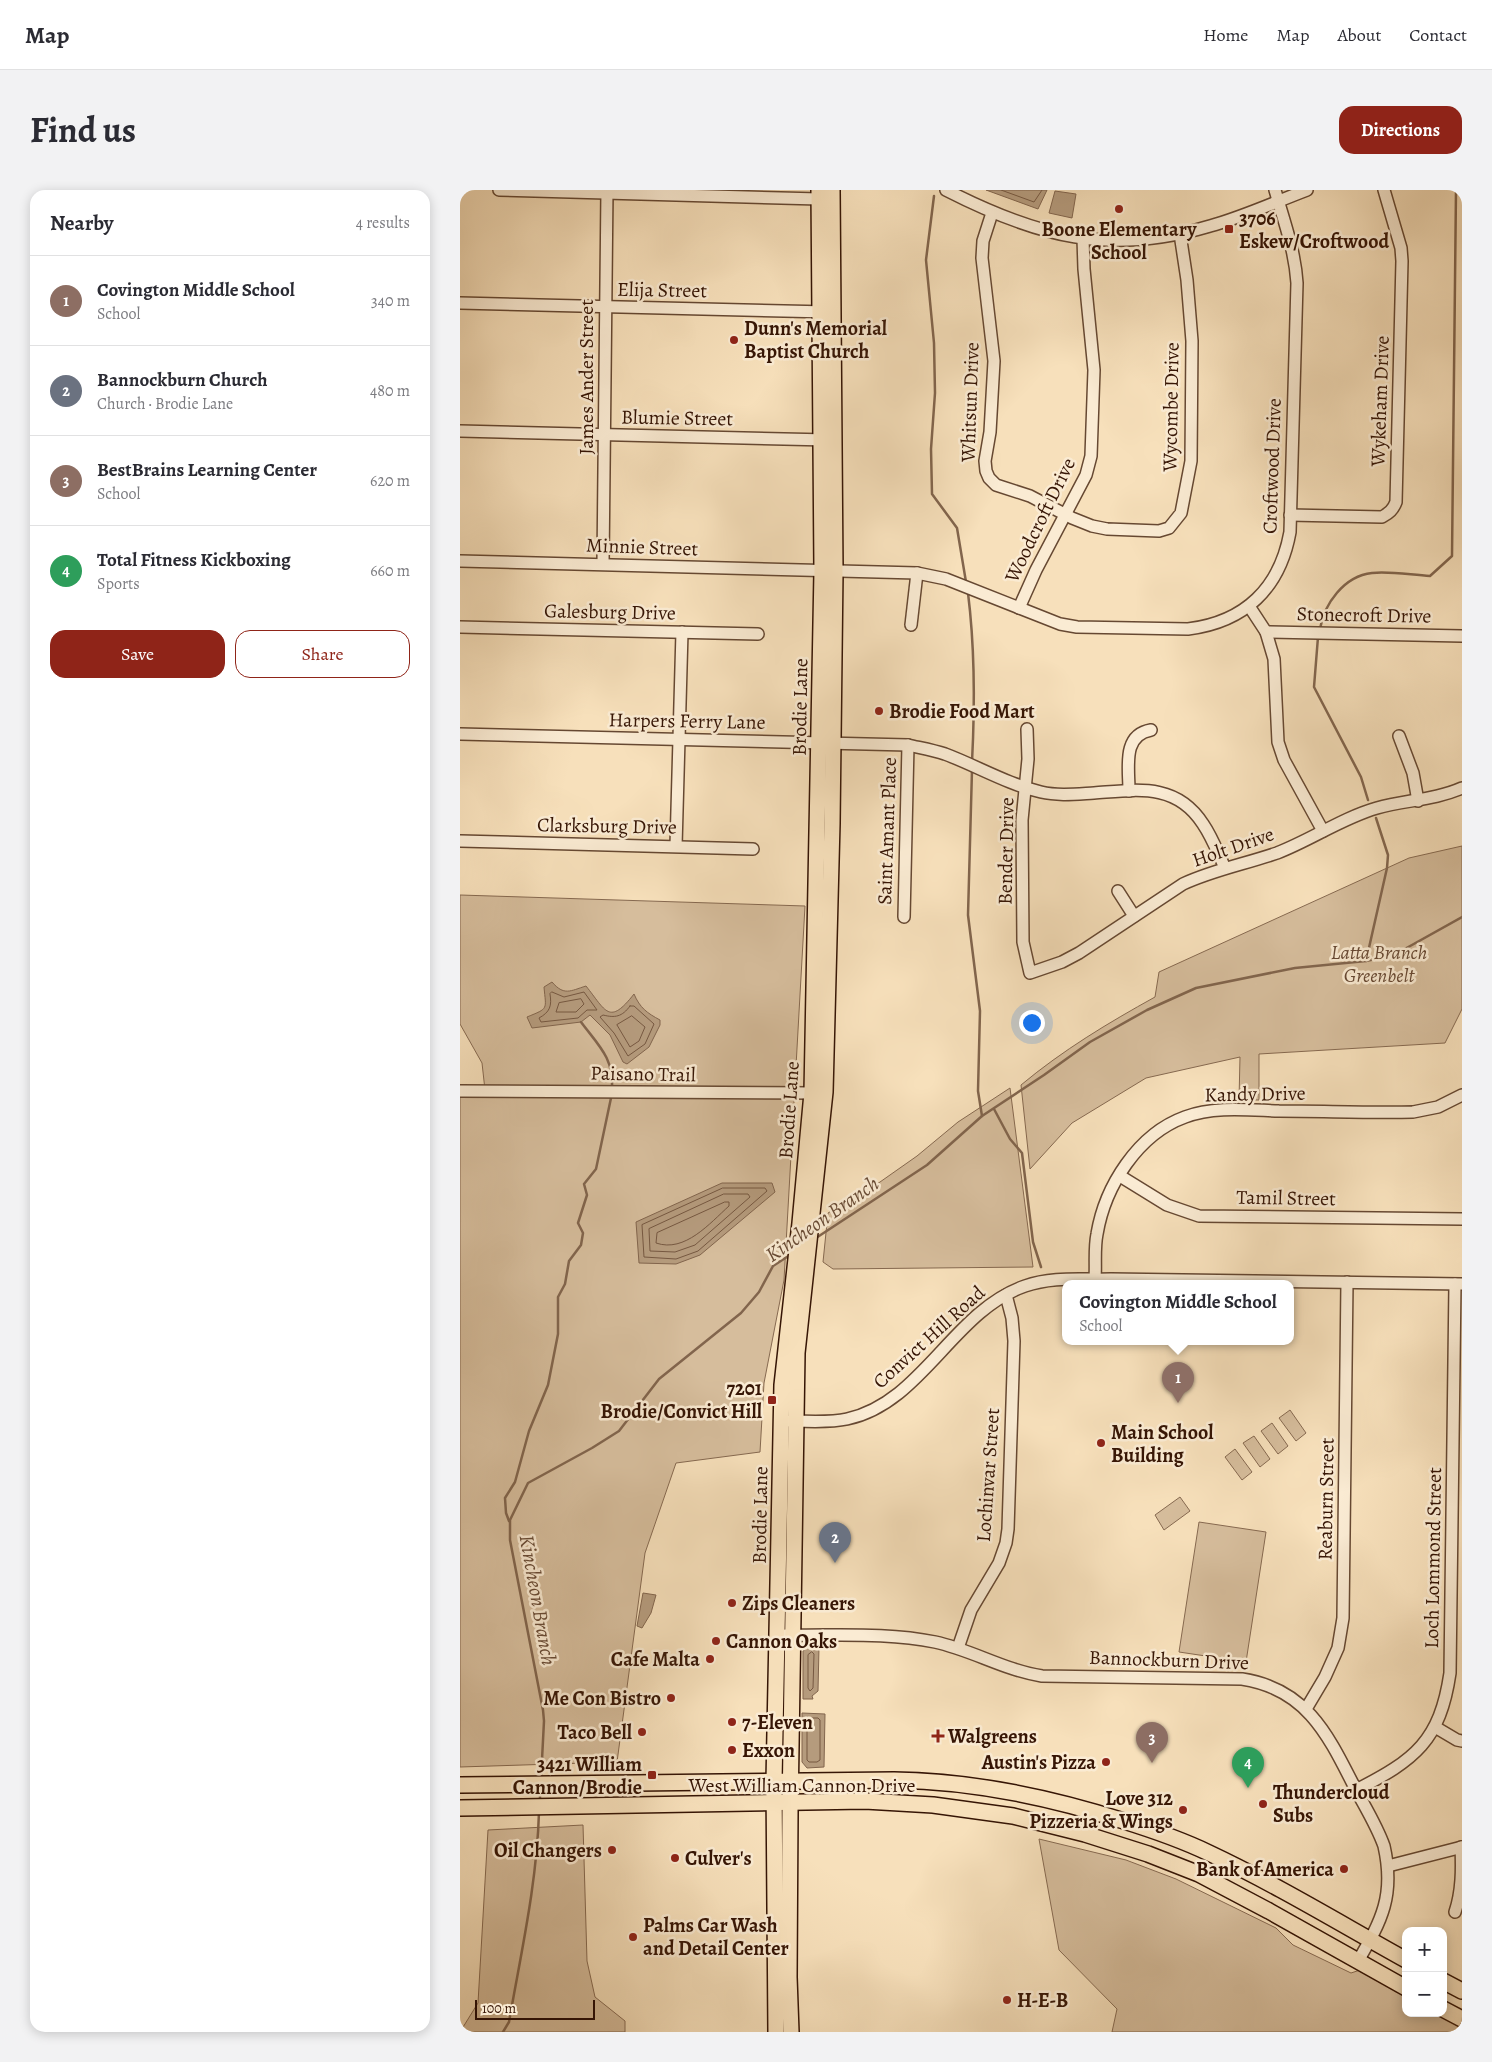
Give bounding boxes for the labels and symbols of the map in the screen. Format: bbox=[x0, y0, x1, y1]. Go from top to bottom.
marker: Boone Elementary School bbox=[1113, 203, 1125, 215]
place label: 3706 Eskew/Croftwood bbox=[1239, 205, 1389, 255]
place label: Boone Elementary School bbox=[1042, 216, 1197, 266]
marker: 3706 Eskew/Croftwood bbox=[1223, 223, 1235, 235]
street label: Elija Street bbox=[617, 276, 708, 304]
street label: James Ander Street bbox=[573, 299, 600, 455]
place label: Dunn's Memorial Baptist Church bbox=[744, 315, 888, 365]
marker: Dunn's Memorial Baptist Church bbox=[728, 334, 740, 346]
street label: Wykeham Drive bbox=[1364, 335, 1396, 468]
street label: Whitsun Drive bbox=[954, 342, 986, 463]
street label: Wycombe Drive bbox=[1156, 342, 1186, 473]
street label: Croftwood Drive bbox=[1256, 398, 1288, 534]
street label: Blumie Street bbox=[621, 404, 734, 432]
street label: Woodcroft Drive bbox=[998, 453, 1082, 588]
street label: Minnie Street bbox=[586, 532, 699, 562]
street label: Galesburg Drive bbox=[544, 597, 676, 627]
street label: Stonecroft Drive bbox=[1296, 600, 1432, 630]
street label: Brodie Lane bbox=[786, 658, 814, 756]
place label: Brodie Food Mart bbox=[889, 698, 1035, 725]
marker: Brodie Food Mart bbox=[873, 705, 885, 717]
street label: Harpers Ferry Lane bbox=[608, 706, 766, 736]
street label: Saint Amant Place bbox=[871, 757, 903, 905]
street label: Bender Drive bbox=[992, 797, 1020, 905]
street label: Clarksburg Drive bbox=[537, 811, 677, 841]
street label: Holt Drive bbox=[1188, 820, 1278, 874]
park label: Latta Branch Greenbelt bbox=[1331, 939, 1427, 989]
your location bbox=[1019, 1010, 1045, 1036]
street label: Paisano Trail bbox=[590, 1060, 696, 1088]
street label: Brodie Lane bbox=[772, 1060, 806, 1160]
street label: Kandy Drive bbox=[1204, 1080, 1306, 1108]
water label: Kincheon Branch bbox=[760, 1170, 884, 1268]
street label: Tamil Street bbox=[1236, 1184, 1336, 1212]
street label: Convict Hill Road bbox=[867, 1279, 991, 1395]
pin: 1 bbox=[1162, 1362, 1194, 1403]
place label: 7201 Brodie/Convict Hill bbox=[600, 1375, 763, 1425]
marker: 7201 Brodie/Convict Hill bbox=[766, 1394, 778, 1406]
street label: Lochinvar Street bbox=[970, 1407, 1006, 1543]
place label: Main School Building bbox=[1111, 1419, 1214, 1469]
marker: Main School Building bbox=[1095, 1437, 1107, 1449]
street label: Reaburn Street bbox=[1311, 1437, 1341, 1561]
street label: Brodie Lane bbox=[746, 1466, 774, 1564]
street label: Loch Lommond Street bbox=[1418, 1467, 1448, 1649]
pin: 2 bbox=[819, 1522, 851, 1563]
water label: Kincheon Branch bbox=[513, 1532, 563, 1668]
place label: Zips Cleaners bbox=[742, 1590, 855, 1617]
marker: Zips Cleaners bbox=[726, 1597, 738, 1609]
place label: Cannon Oaks bbox=[726, 1628, 837, 1655]
marker: Cannon Oaks bbox=[710, 1635, 722, 1647]
street label: Bannockburn Drive bbox=[1089, 1644, 1249, 1676]
place label: Cafe Malta bbox=[611, 1646, 700, 1673]
marker: Cafe Malta bbox=[704, 1653, 716, 1665]
place label: Me Con Bistro bbox=[543, 1685, 661, 1712]
marker: Me Con Bistro bbox=[665, 1692, 677, 1704]
place label: 7-Eleven bbox=[742, 1709, 813, 1736]
marker: 7-Eleven bbox=[726, 1716, 738, 1728]
place label: Taco Bell bbox=[558, 1719, 633, 1746]
pin: 3 bbox=[1136, 1722, 1168, 1763]
place label: Walgreens bbox=[947, 1723, 1037, 1750]
marker: Taco Bell bbox=[636, 1726, 648, 1738]
marker: Walgreens bbox=[932, 1730, 944, 1742]
place label: Exxon bbox=[742, 1737, 795, 1764]
marker: Exxon bbox=[726, 1744, 738, 1756]
pin: 4 bbox=[1232, 1747, 1264, 1788]
place label: Austin's Pizza bbox=[981, 1749, 1096, 1776]
place label: 3421 William Cannon/Brodie bbox=[513, 1751, 642, 1801]
marker: Austin's Pizza bbox=[1100, 1756, 1112, 1768]
marker: 3421 William Cannon/Brodie bbox=[646, 1769, 658, 1781]
street label: West William Cannon Drive bbox=[687, 1772, 916, 1799]
place label: Thundercloud Subs bbox=[1273, 1779, 1390, 1829]
place label: Love 312 Pizzeria & Wings bbox=[1029, 1785, 1173, 1835]
marker: Thundercloud Subs bbox=[1257, 1798, 1269, 1810]
marker: Love 312 Pizzeria & Wings bbox=[1177, 1804, 1189, 1816]
place label: Oil Changers bbox=[494, 1837, 602, 1864]
marker: Oil Changers bbox=[606, 1844, 618, 1856]
place label: Culver's bbox=[685, 1845, 752, 1872]
marker: Culver's bbox=[669, 1852, 681, 1864]
place label: Bank of America bbox=[1196, 1856, 1334, 1883]
marker: Bank of America bbox=[1338, 1863, 1350, 1875]
place label: Palms Car Wash and Detail Center bbox=[643, 1912, 789, 1962]
marker: Palms Car Wash and Detail Center bbox=[627, 1931, 639, 1943]
place label: H-E-B bbox=[1017, 1987, 1068, 2014]
marker: H-E-B bbox=[1001, 1994, 1013, 2006]
scale bar bbox=[475, 1997, 595, 2020]

